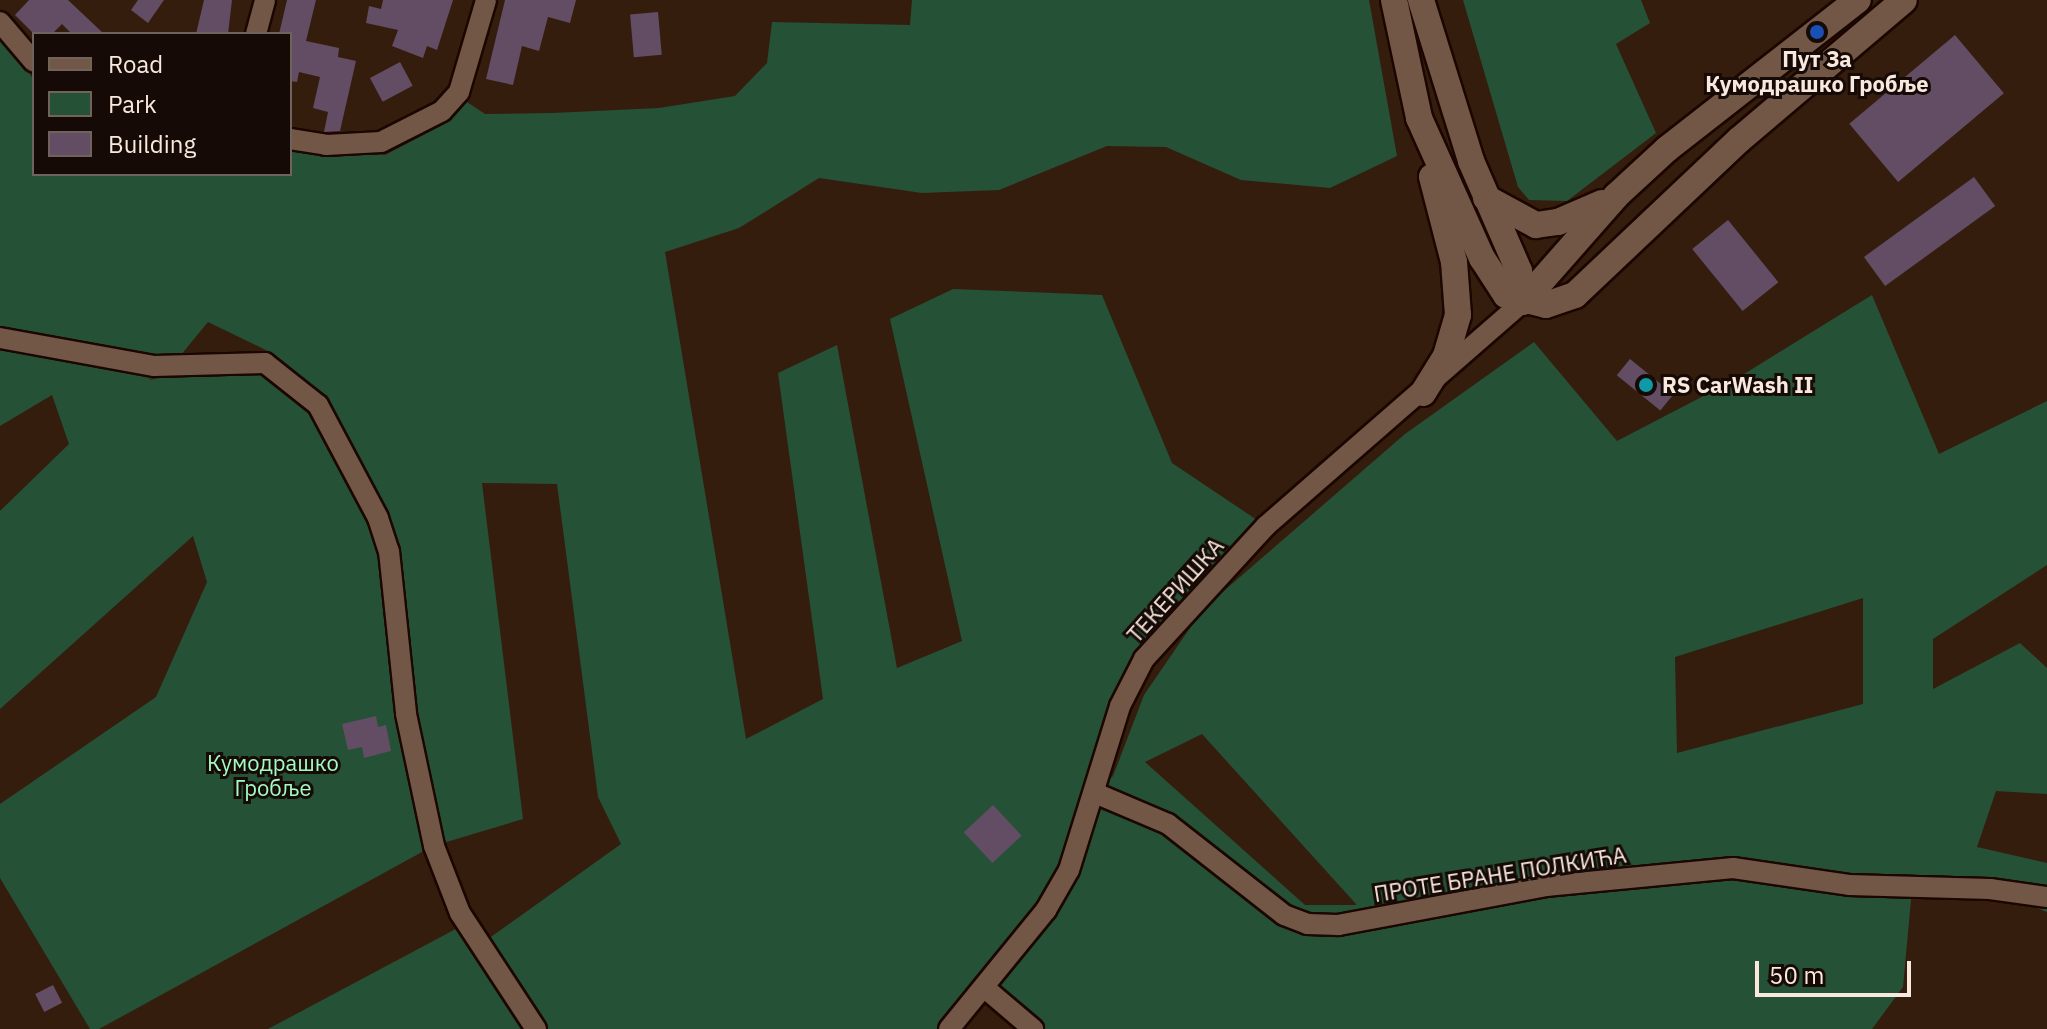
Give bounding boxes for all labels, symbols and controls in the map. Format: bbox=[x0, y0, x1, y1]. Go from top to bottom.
marker: Пут За Кумодрашко Гробље bbox=[1808, 23, 1826, 41]
legend bbox=[32, 32, 292, 176]
place label: Пут За Кумодрашко Гробље bbox=[1705, 45, 1929, 96]
text: Road bbox=[108, 48, 163, 80]
text: Park bbox=[108, 88, 157, 120]
text: Building bbox=[108, 128, 196, 160]
place label: RS CarWash II bbox=[1662, 372, 1813, 398]
marker: RS CarWash II bbox=[1637, 376, 1655, 394]
street label: ТЕКЕРИШКА bbox=[1121, 532, 1229, 648]
park label: Кумодрашко Гробље bbox=[207, 749, 339, 800]
street label: ПРОТЕ БРАНЕ ПОЛКИЋА bbox=[1372, 841, 1628, 907]
scale bar bbox=[1759, 945, 1915, 995]
text: 50 m bbox=[1769, 959, 1824, 991]

